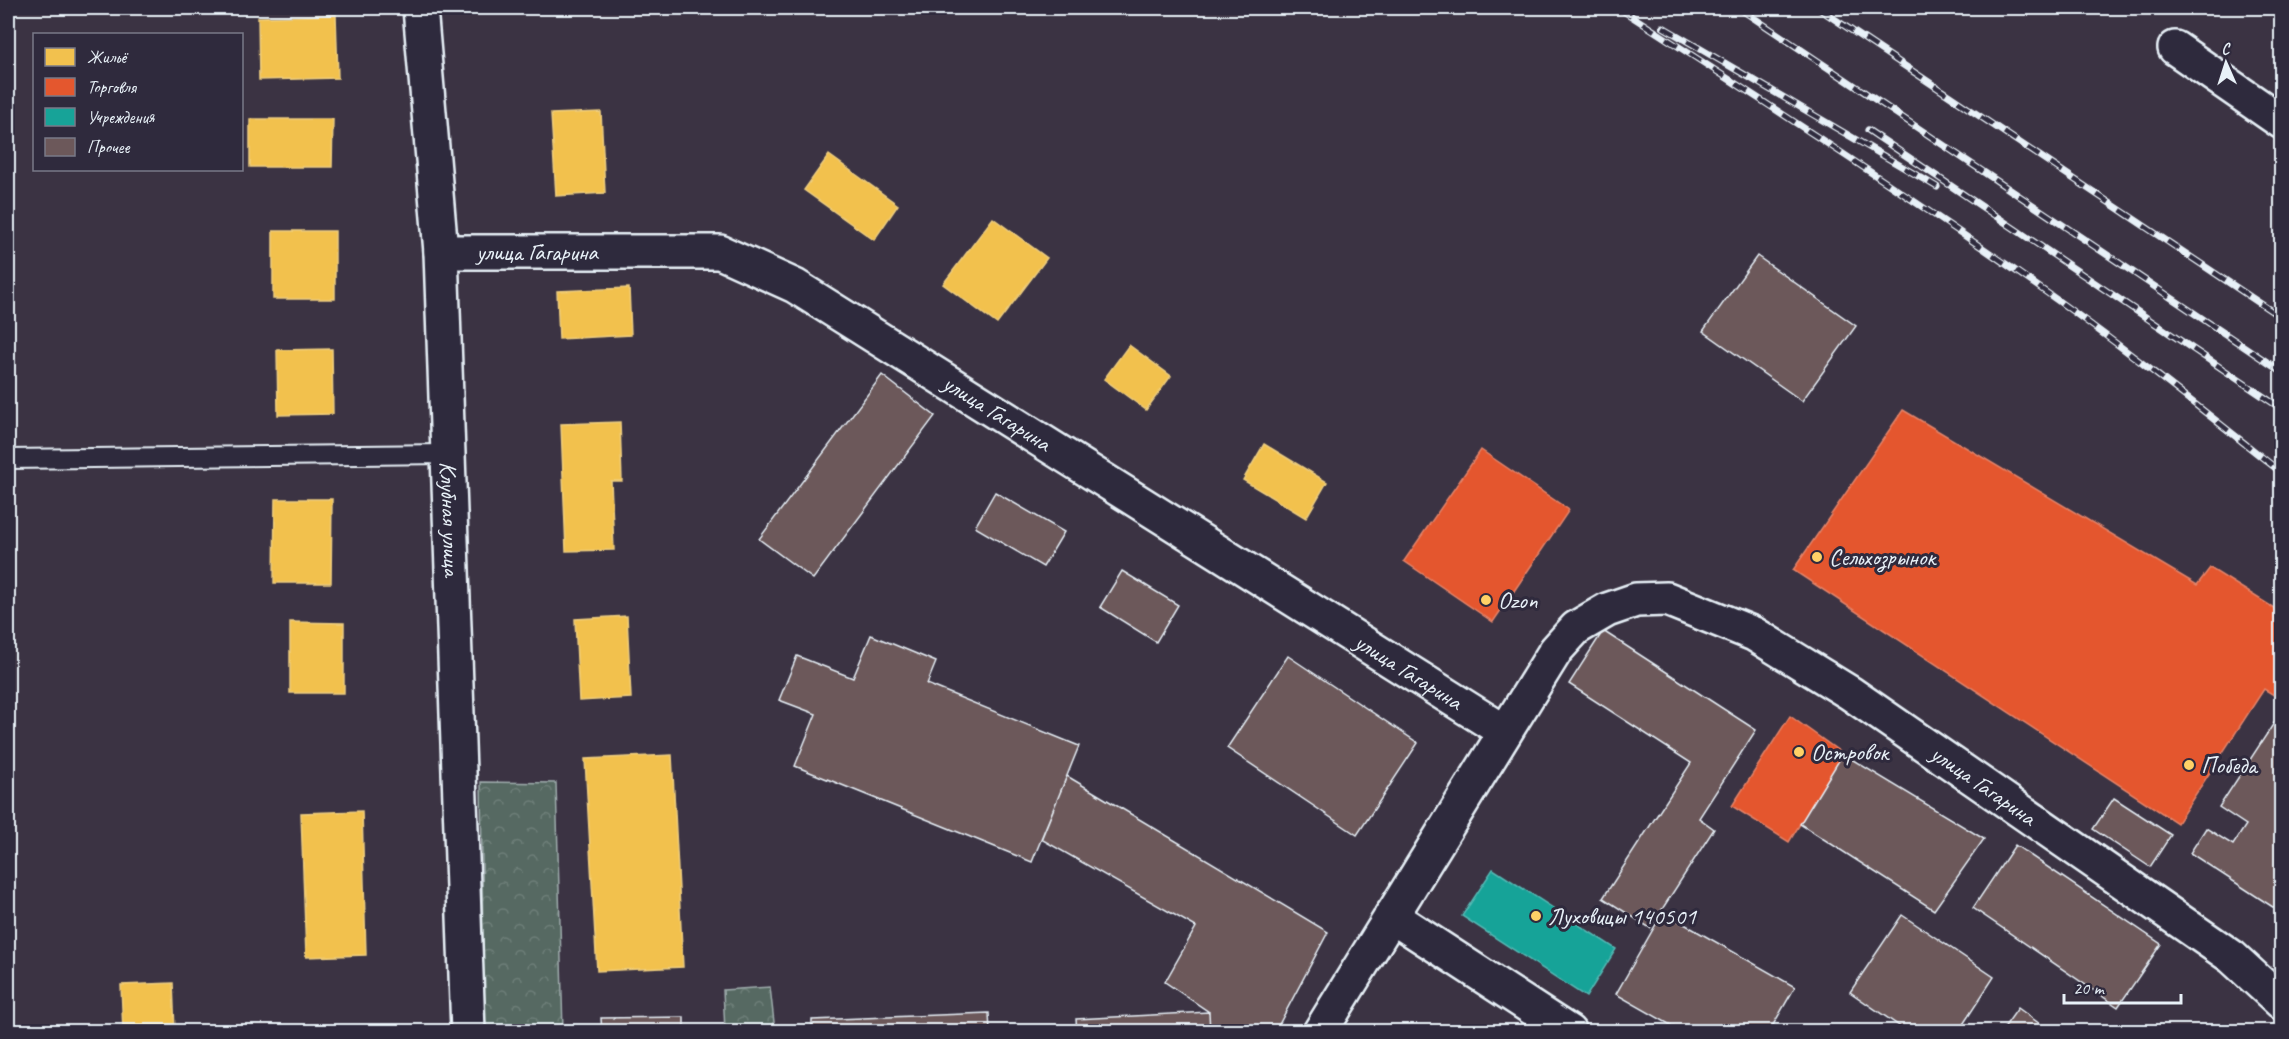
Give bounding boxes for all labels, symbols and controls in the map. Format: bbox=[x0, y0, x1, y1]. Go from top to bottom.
legend bbox=[33, 33, 243, 171]
north arrow bbox=[2196, 33, 2256, 93]
text: С bbox=[2221, 39, 2232, 59]
text: Жильё bbox=[87, 46, 129, 68]
text: Торговля bbox=[87, 76, 138, 98]
text: Учреждения bbox=[87, 106, 156, 128]
text: Прочее bbox=[87, 136, 130, 158]
street label: улица Гагарина bbox=[474, 237, 599, 267]
street label: улица Гагарина bbox=[936, 367, 1058, 459]
street label: Клубная улица bbox=[433, 461, 467, 579]
place label: Сельхозрынок bbox=[1829, 542, 1937, 573]
marker: Сельхозрынок bbox=[1810, 550, 1824, 564]
place label: Ozon bbox=[1498, 585, 1538, 615]
marker: Ozon bbox=[1479, 593, 1493, 607]
street label: улица Гагарина bbox=[1347, 625, 1469, 717]
place label: Островок bbox=[1811, 737, 1890, 767]
street label: улица Гагарина bbox=[1923, 737, 2043, 833]
marker: Островок bbox=[1792, 745, 1806, 759]
place label: Победа bbox=[2201, 750, 2259, 780]
marker: Победа bbox=[2182, 758, 2196, 772]
place label: Луховицы 140501 bbox=[1548, 901, 1697, 931]
marker: Луховицы 140501 bbox=[1529, 909, 1543, 923]
scale bar bbox=[2064, 967, 2181, 1005]
text: 20 m bbox=[2073, 977, 2106, 999]

